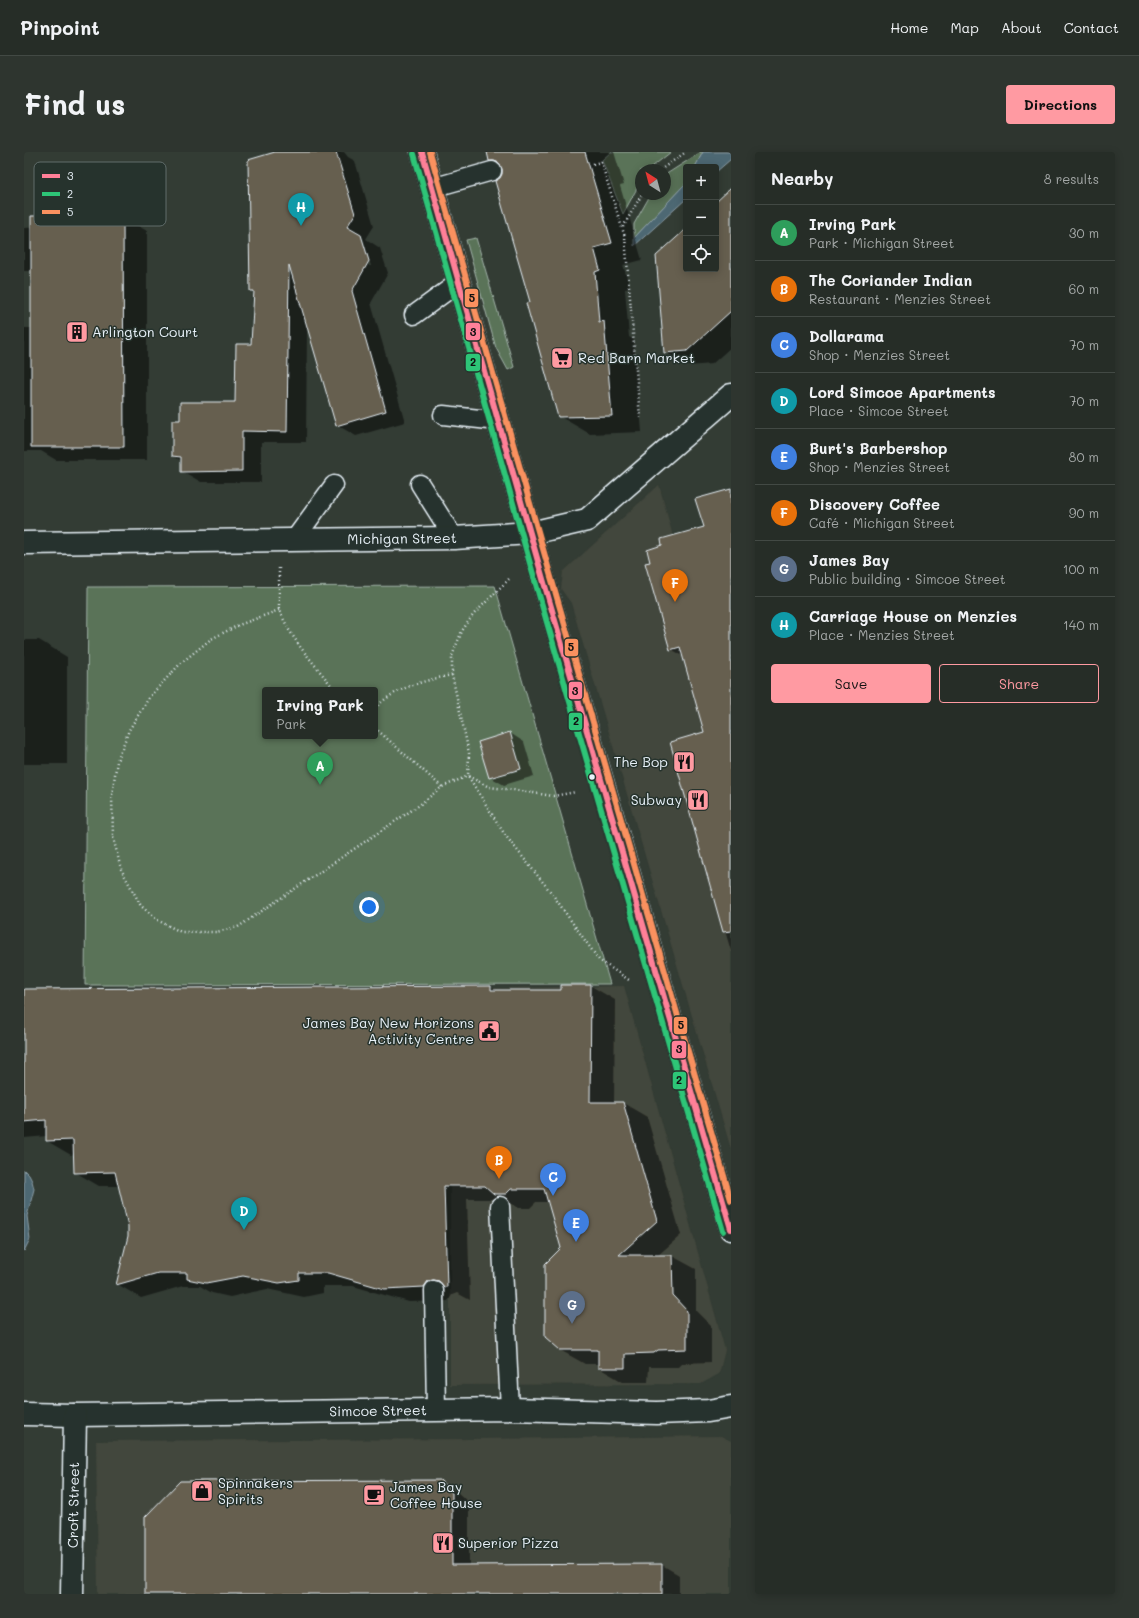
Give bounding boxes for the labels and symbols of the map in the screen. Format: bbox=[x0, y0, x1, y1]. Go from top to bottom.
legend bbox=[34, 162, 166, 226]
north arrow bbox=[635, 164, 671, 200]
text: 3 bbox=[67, 168, 74, 183]
text: 2 bbox=[67, 186, 73, 201]
pin: H bbox=[288, 193, 314, 226]
text: 5 bbox=[67, 204, 73, 219]
line badge: 5 bbox=[464, 288, 479, 308]
text: 5 bbox=[469, 290, 476, 305]
building icon: Arlington Court bbox=[64, 319, 90, 345]
place label: Arlington Court bbox=[92, 322, 198, 341]
line badge: 3 bbox=[465, 322, 481, 341]
text: 3 bbox=[470, 324, 477, 339]
supermarket icon: Red Barn Market bbox=[549, 345, 575, 371]
place label: Red Barn Market bbox=[578, 348, 695, 367]
line badge: 2 bbox=[465, 353, 481, 372]
text: 2 bbox=[470, 354, 476, 369]
street label: Michigan Street bbox=[347, 528, 457, 548]
pin: F bbox=[662, 569, 688, 602]
line badge: 5 bbox=[564, 638, 579, 657]
text: 5 bbox=[568, 639, 575, 654]
line badge: 3 bbox=[568, 681, 583, 700]
text: 3 bbox=[572, 683, 579, 698]
line badge: 2 bbox=[568, 712, 583, 731]
text: 2 bbox=[573, 713, 579, 728]
restaurant icon: The Bop bbox=[671, 749, 697, 775]
pin: A bbox=[307, 752, 333, 785]
place label: The Bop bbox=[614, 752, 668, 771]
unlabelled marker bbox=[587, 772, 597, 782]
restaurant icon: Subway bbox=[685, 787, 711, 813]
place label: Subway bbox=[631, 790, 682, 809]
your location bbox=[359, 897, 379, 917]
place label: James Bay New Horizons Activity Centre bbox=[303, 1013, 474, 1048]
line badge: 5 bbox=[673, 1016, 688, 1035]
text: 5 bbox=[678, 1017, 685, 1032]
public building icon: James Bay New Horizons Activity Centre bbox=[476, 1018, 502, 1044]
line badge: 3 bbox=[671, 1040, 687, 1059]
text: 3 bbox=[676, 1041, 683, 1056]
line badge: 2 bbox=[672, 1071, 687, 1090]
text: 2 bbox=[676, 1072, 682, 1087]
pin: B bbox=[486, 1146, 512, 1179]
pin: C bbox=[540, 1163, 566, 1196]
pin: D bbox=[231, 1197, 257, 1230]
pin: E bbox=[563, 1209, 589, 1242]
pin: G bbox=[559, 1291, 585, 1324]
street label: Simcoe Street bbox=[329, 1400, 427, 1420]
street label: Croft Street bbox=[63, 1462, 83, 1548]
place label: Spinnakers Spirits bbox=[218, 1473, 293, 1508]
place label: James Bay Coffee House bbox=[390, 1477, 482, 1512]
shop icon: Spinnakers Spirits bbox=[189, 1478, 215, 1504]
cafe icon: James Bay Coffee House bbox=[361, 1482, 387, 1508]
restaurant icon: Superior Pizza bbox=[430, 1530, 456, 1556]
place label: Superior Pizza bbox=[458, 1533, 559, 1552]

